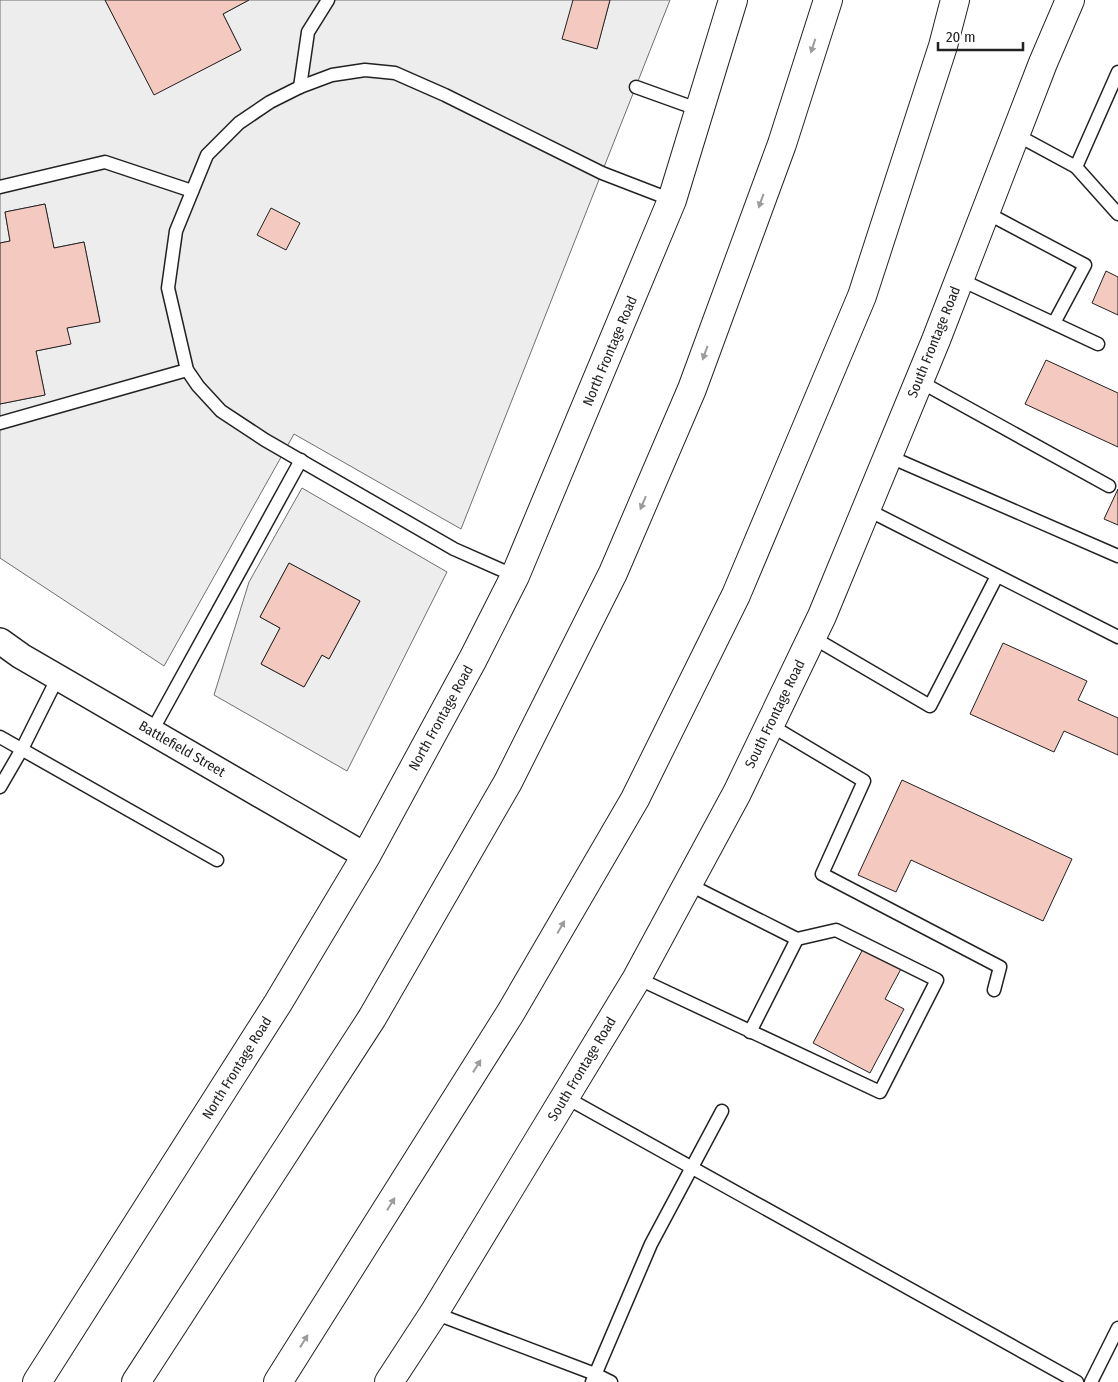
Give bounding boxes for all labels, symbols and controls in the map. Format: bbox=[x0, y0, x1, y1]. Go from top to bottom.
scale bar bbox=[938, 20, 1023, 52]
text: 20 m bbox=[946, 28, 976, 46]
one-way arrow bbox=[809, 39, 816, 54]
one-way arrow bbox=[757, 193, 764, 208]
street label: South Frontage Road bbox=[904, 284, 964, 400]
street label: North Frontage Road bbox=[579, 294, 641, 408]
one-way arrow bbox=[701, 346, 709, 361]
one-way arrow bbox=[638, 496, 646, 510]
street label: South Frontage Road bbox=[741, 657, 809, 771]
street label: North Frontage Road bbox=[405, 662, 477, 774]
street label: Battlefield Street bbox=[136, 717, 229, 781]
one-way arrow bbox=[557, 919, 565, 934]
street label: North Frontage Road bbox=[199, 1014, 275, 1122]
street label: South Frontage Road bbox=[544, 1014, 620, 1124]
one-way arrow bbox=[473, 1059, 482, 1073]
one-way arrow bbox=[386, 1197, 395, 1210]
one-way arrow bbox=[299, 1334, 308, 1347]

